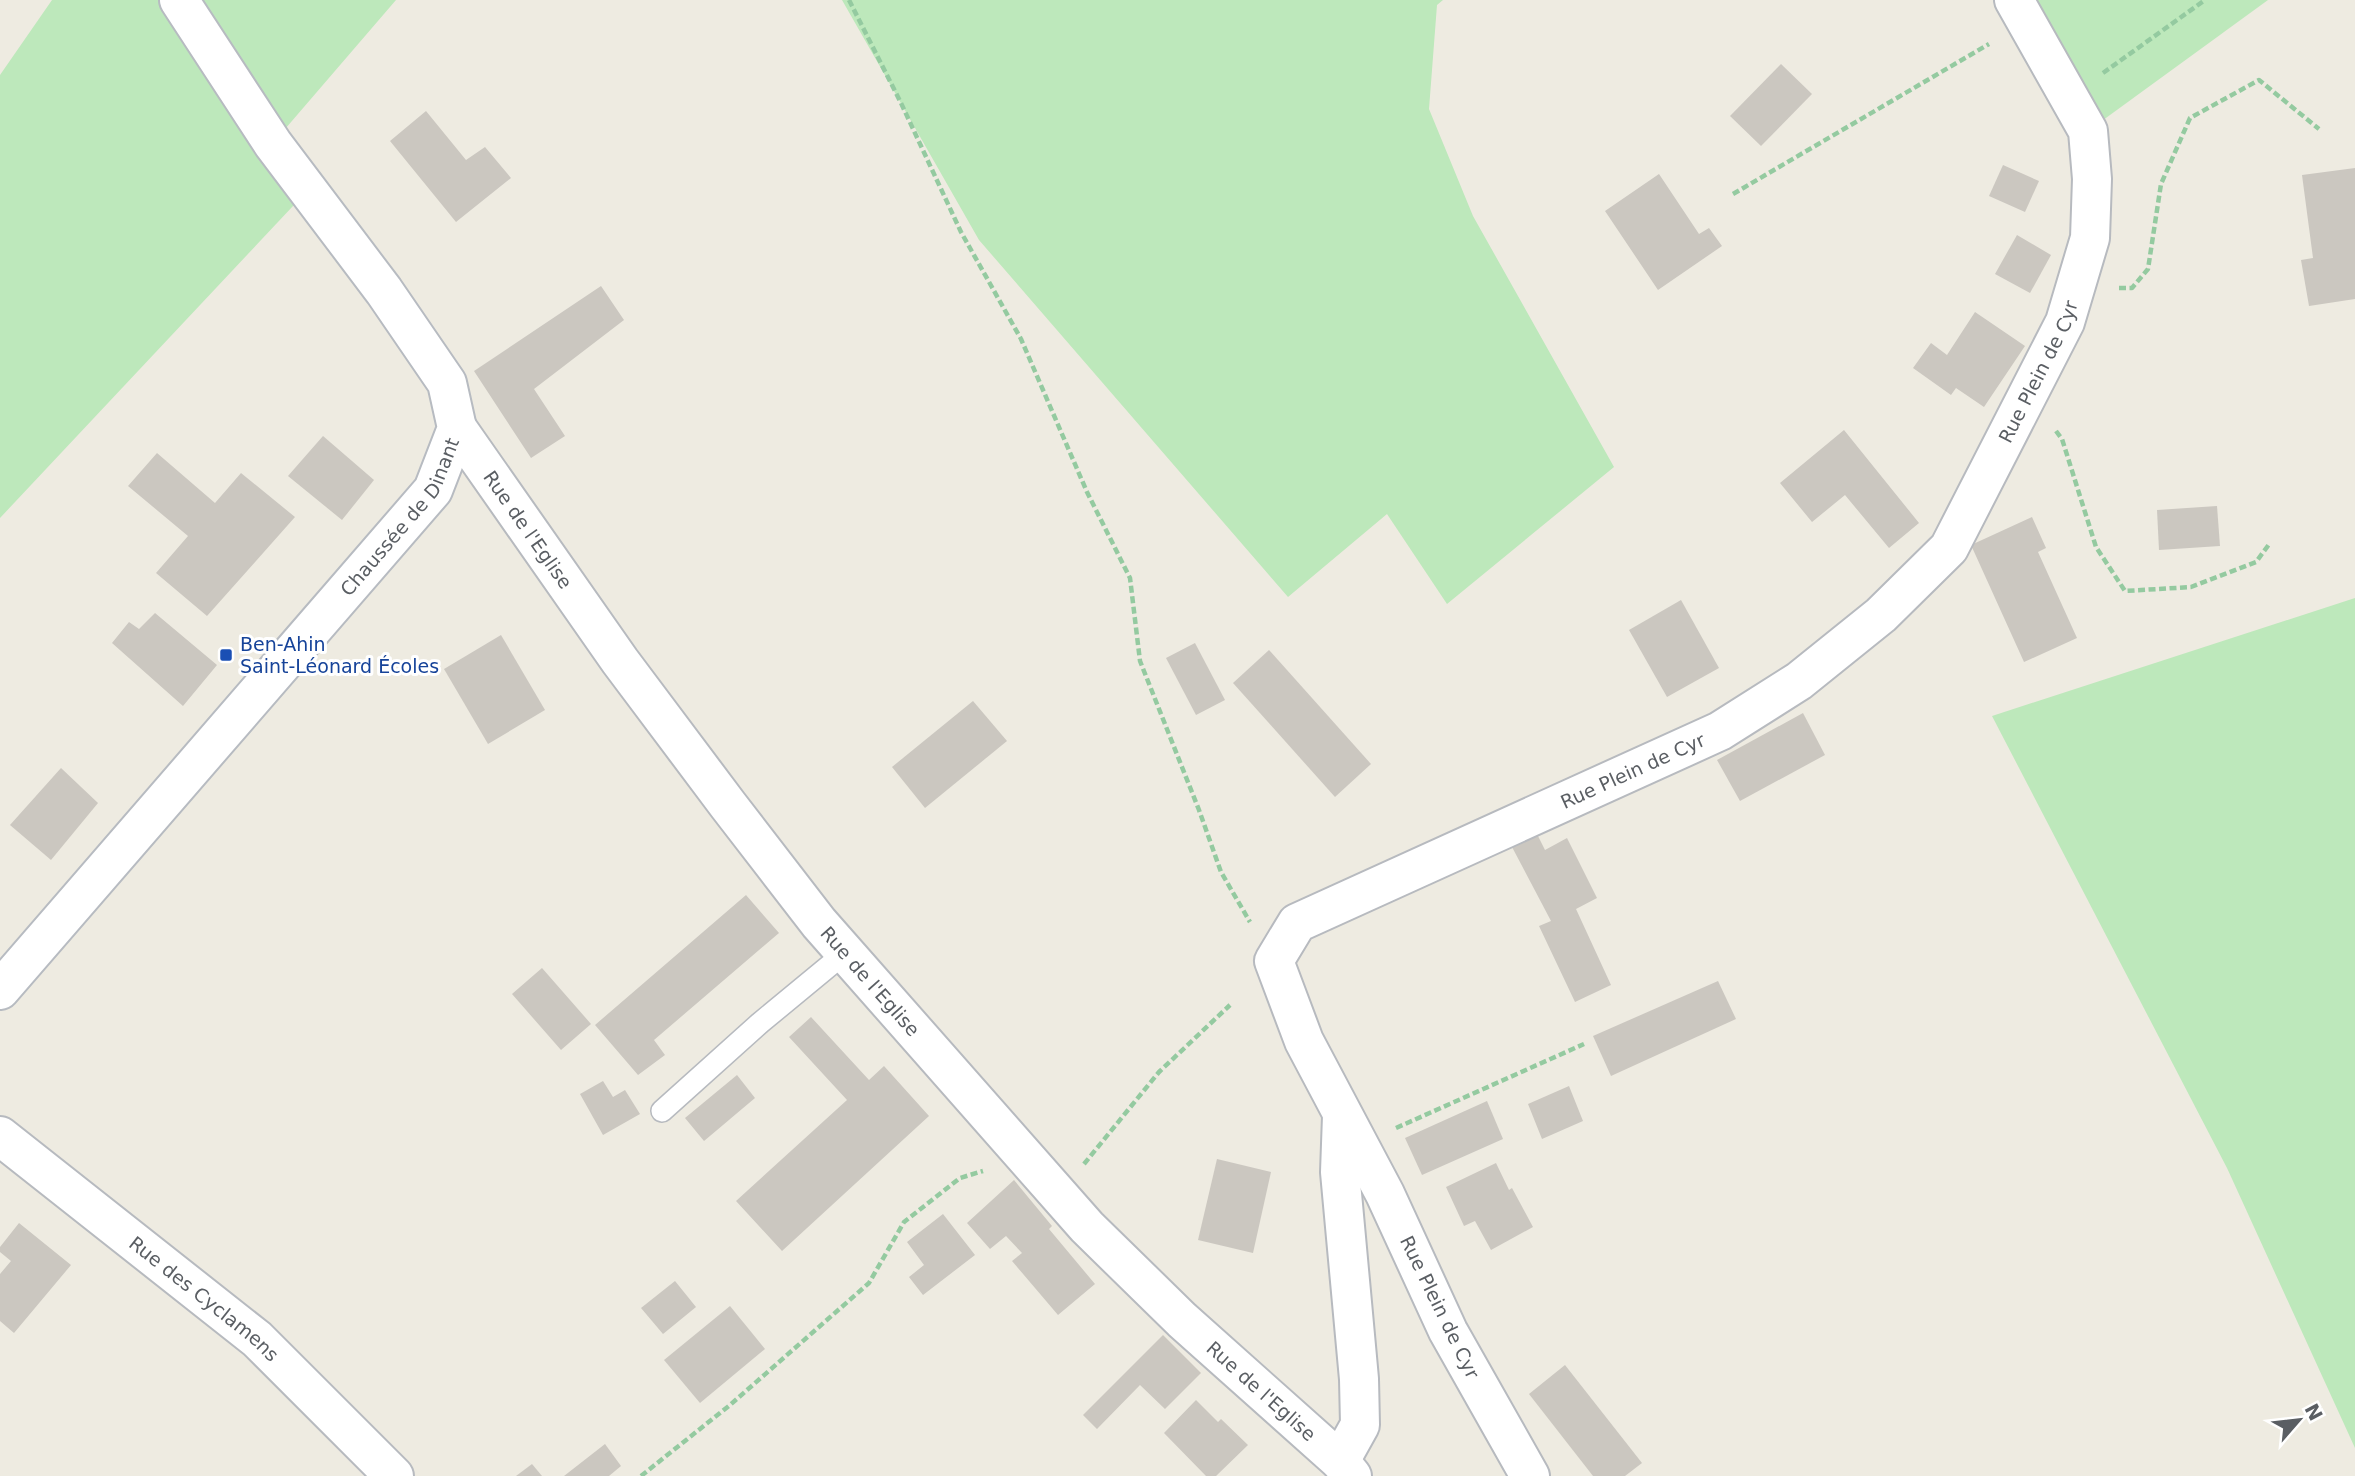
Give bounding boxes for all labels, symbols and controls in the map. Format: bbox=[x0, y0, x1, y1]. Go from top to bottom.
street label: Rue Plein de Cyr bbox=[1994, 298, 2082, 446]
street label: Chaussée de Dinant bbox=[336, 435, 463, 600]
street label: Rue de l'Eglise bbox=[479, 466, 577, 593]
place label: Ben-Ahin Saint-Léonard Écoles bbox=[240, 633, 439, 677]
marker: Ben-Ahin Saint-Léonard Écoles bbox=[218, 647, 234, 663]
street label: Rue Plein de Cyr bbox=[1557, 728, 1708, 813]
street label: Rue de l'Eglise bbox=[816, 922, 924, 1041]
street label: Rue des Cyclamens bbox=[125, 1232, 284, 1366]
street label: Rue Plein de Cyr bbox=[1396, 1232, 1484, 1382]
street label: Rue de l'Eglise bbox=[1202, 1336, 1320, 1445]
north arrow bbox=[2264, 1385, 2334, 1455]
text: N bbox=[2301, 1400, 2327, 1424]

